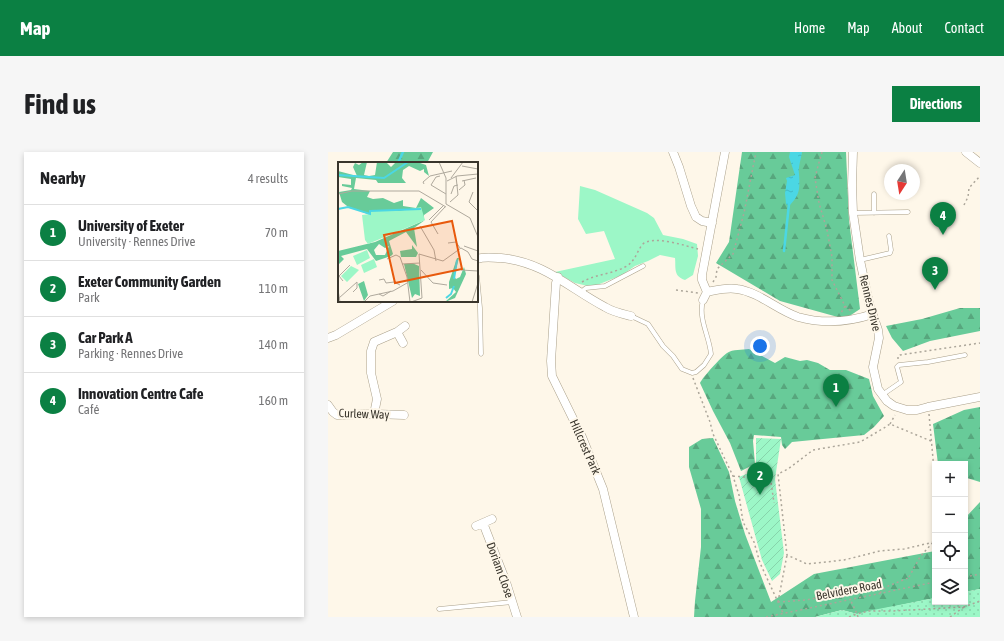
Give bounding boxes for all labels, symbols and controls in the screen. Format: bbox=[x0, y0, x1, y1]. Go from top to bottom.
text: Map bbox=[20, 17, 51, 39]
text: Home bbox=[794, 20, 825, 36]
text: Map bbox=[847, 20, 870, 36]
text: About bbox=[892, 20, 923, 36]
text: Contact bbox=[945, 20, 984, 36]
button: Directions bbox=[892, 86, 980, 122]
text: Find us bbox=[24, 88, 96, 120]
inset map bbox=[338, 162, 478, 302]
north arrow bbox=[884, 164, 920, 200]
text: Nearby bbox=[40, 168, 86, 188]
text: 4 results bbox=[248, 171, 288, 186]
pin: 4 bbox=[930, 202, 956, 235]
text: University of Exeter bbox=[78, 217, 184, 234]
text: 1 bbox=[50, 225, 56, 240]
text: 70 m bbox=[265, 225, 288, 240]
text: University · Rennes Drive bbox=[78, 234, 195, 249]
pin: 3 bbox=[922, 257, 948, 290]
text: Exeter Community Garden bbox=[78, 273, 221, 290]
street label: Rennes Drive bbox=[856, 273, 884, 333]
text: 2 bbox=[50, 281, 56, 296]
text: 110 m bbox=[259, 281, 288, 296]
text: Park bbox=[78, 290, 100, 305]
text: Car Park A bbox=[78, 329, 133, 346]
your location bbox=[750, 336, 770, 356]
text: 3 bbox=[50, 337, 56, 352]
text: 140 m bbox=[259, 337, 288, 352]
text: Parking · Rennes Drive bbox=[78, 346, 183, 361]
pin: 1 bbox=[823, 374, 849, 407]
text: Innovation Centre Cafe bbox=[78, 385, 204, 402]
text: 4 bbox=[50, 393, 56, 408]
text: 160 m bbox=[259, 393, 288, 408]
text: Café bbox=[78, 402, 99, 417]
street label: Curlew Way bbox=[338, 406, 390, 422]
street label: Hillcrest Park bbox=[567, 417, 604, 477]
map controls bbox=[932, 461, 968, 605]
button: + bbox=[932, 461, 968, 497]
pin: 2 bbox=[747, 462, 773, 495]
button: − bbox=[932, 497, 968, 533]
button: locate bbox=[932, 533, 968, 569]
street label: Doriam Close bbox=[483, 540, 517, 600]
button: layers bbox=[932, 569, 968, 605]
street label: Belvidere Road bbox=[815, 577, 883, 603]

